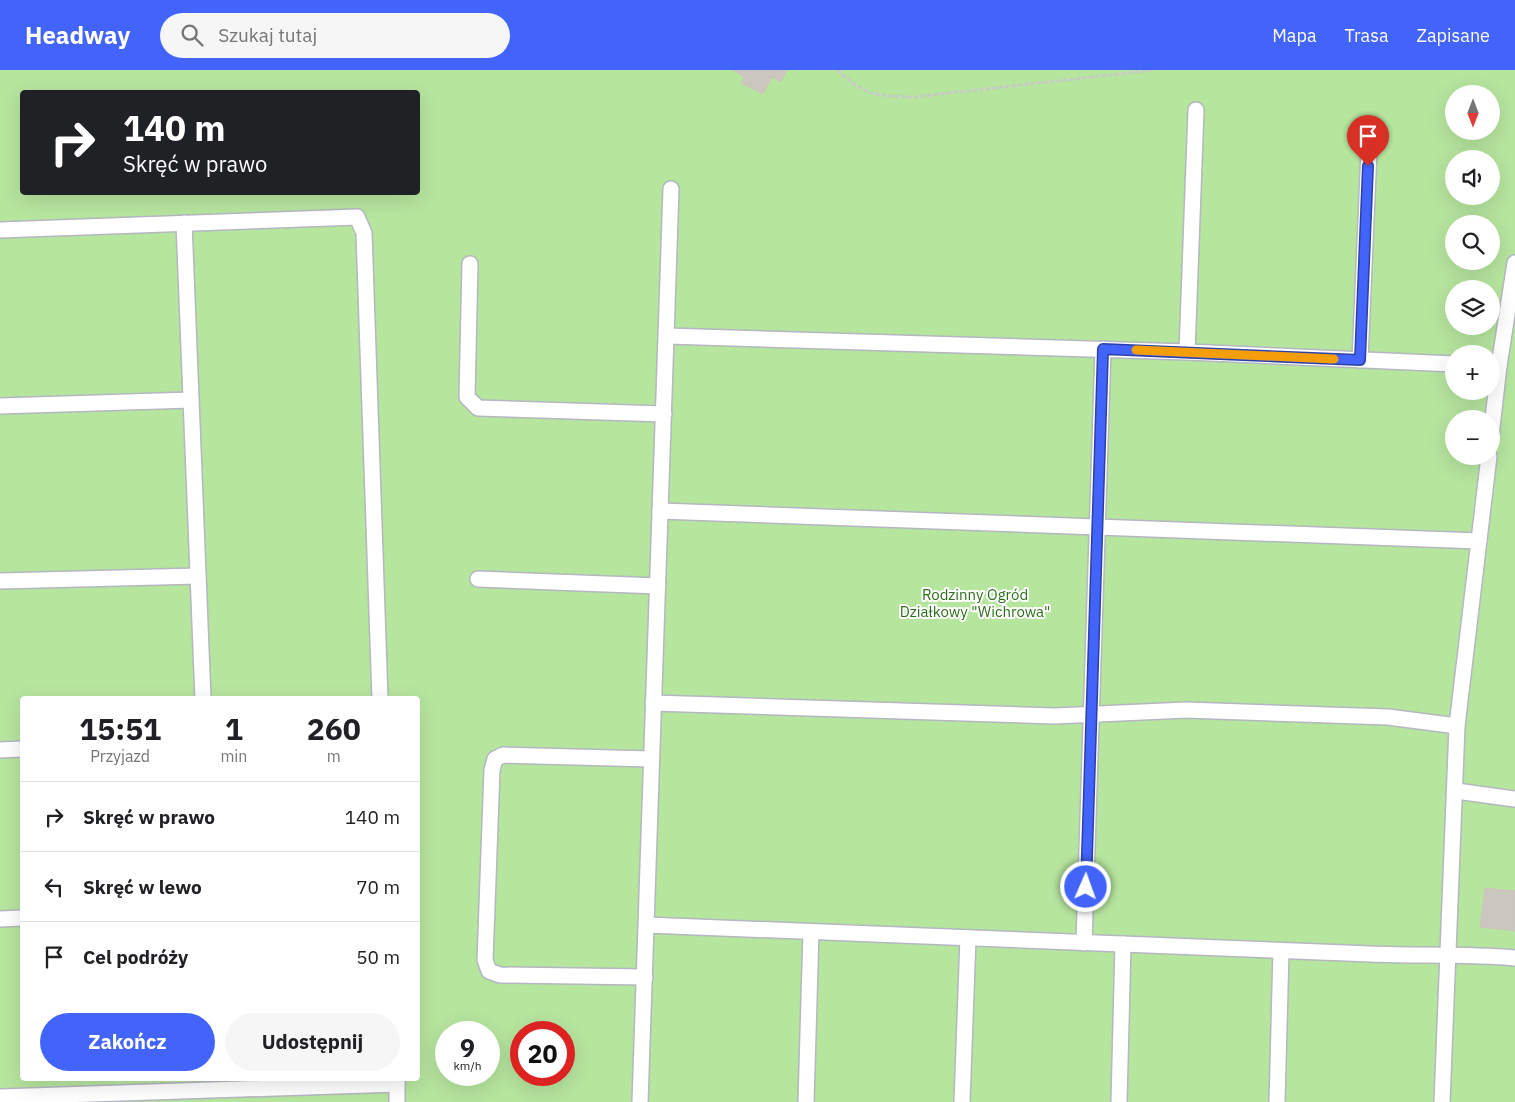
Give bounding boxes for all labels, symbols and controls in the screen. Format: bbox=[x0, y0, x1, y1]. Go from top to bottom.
search box bbox=[160, 13, 510, 58]
text: Headway bbox=[25, 19, 130, 51]
icon: search bbox=[178, 21, 206, 49]
text: Szukaj tutaj bbox=[218, 23, 317, 47]
text: Mapa bbox=[1272, 24, 1317, 47]
text: Trasa bbox=[1345, 24, 1389, 47]
text: Zapisane bbox=[1417, 24, 1490, 47]
north arrow bbox=[1445, 85, 1500, 140]
map controls bbox=[1445, 85, 1500, 465]
text: 140 m bbox=[123, 105, 226, 151]
icon: right bbox=[40, 110, 105, 175]
pin bbox=[1347, 115, 1389, 166]
icon: arrive bbox=[1354, 122, 1382, 150]
text: Skręć w prawo bbox=[123, 149, 267, 178]
button: sound bbox=[1445, 150, 1500, 205]
button: search bbox=[1445, 215, 1500, 270]
button: layers bbox=[1445, 280, 1500, 335]
button: + bbox=[1445, 345, 1500, 400]
button: − bbox=[1445, 410, 1500, 465]
park label: Rodzinny Ogród Działkowy "Wichrowa" bbox=[900, 585, 1050, 621]
text: 15:51 bbox=[79, 709, 161, 748]
text: 1 bbox=[225, 709, 243, 748]
text: 260 bbox=[307, 709, 361, 748]
text: Przyjazd bbox=[90, 746, 150, 766]
text: min bbox=[220, 746, 247, 766]
text: m bbox=[327, 746, 341, 766]
icon: right bbox=[40, 803, 68, 831]
text: Skręć w prawo bbox=[83, 805, 215, 829]
text: 140 m bbox=[345, 805, 400, 829]
position arrow bbox=[1059, 860, 1111, 912]
icon: left bbox=[40, 873, 68, 901]
text: Skręć w lewo bbox=[83, 875, 202, 899]
text: 70 m bbox=[356, 875, 400, 899]
icon: arrive bbox=[40, 943, 68, 971]
text: Cel podróży bbox=[83, 945, 188, 969]
text: 50 m bbox=[356, 945, 400, 969]
button: Zakończ bbox=[40, 1013, 215, 1071]
button: Udostępnij bbox=[225, 1013, 400, 1071]
speed limit sign: 20 bbox=[510, 1021, 575, 1086]
text: 9 bbox=[460, 1031, 475, 1064]
text: km/h bbox=[453, 1058, 482, 1073]

